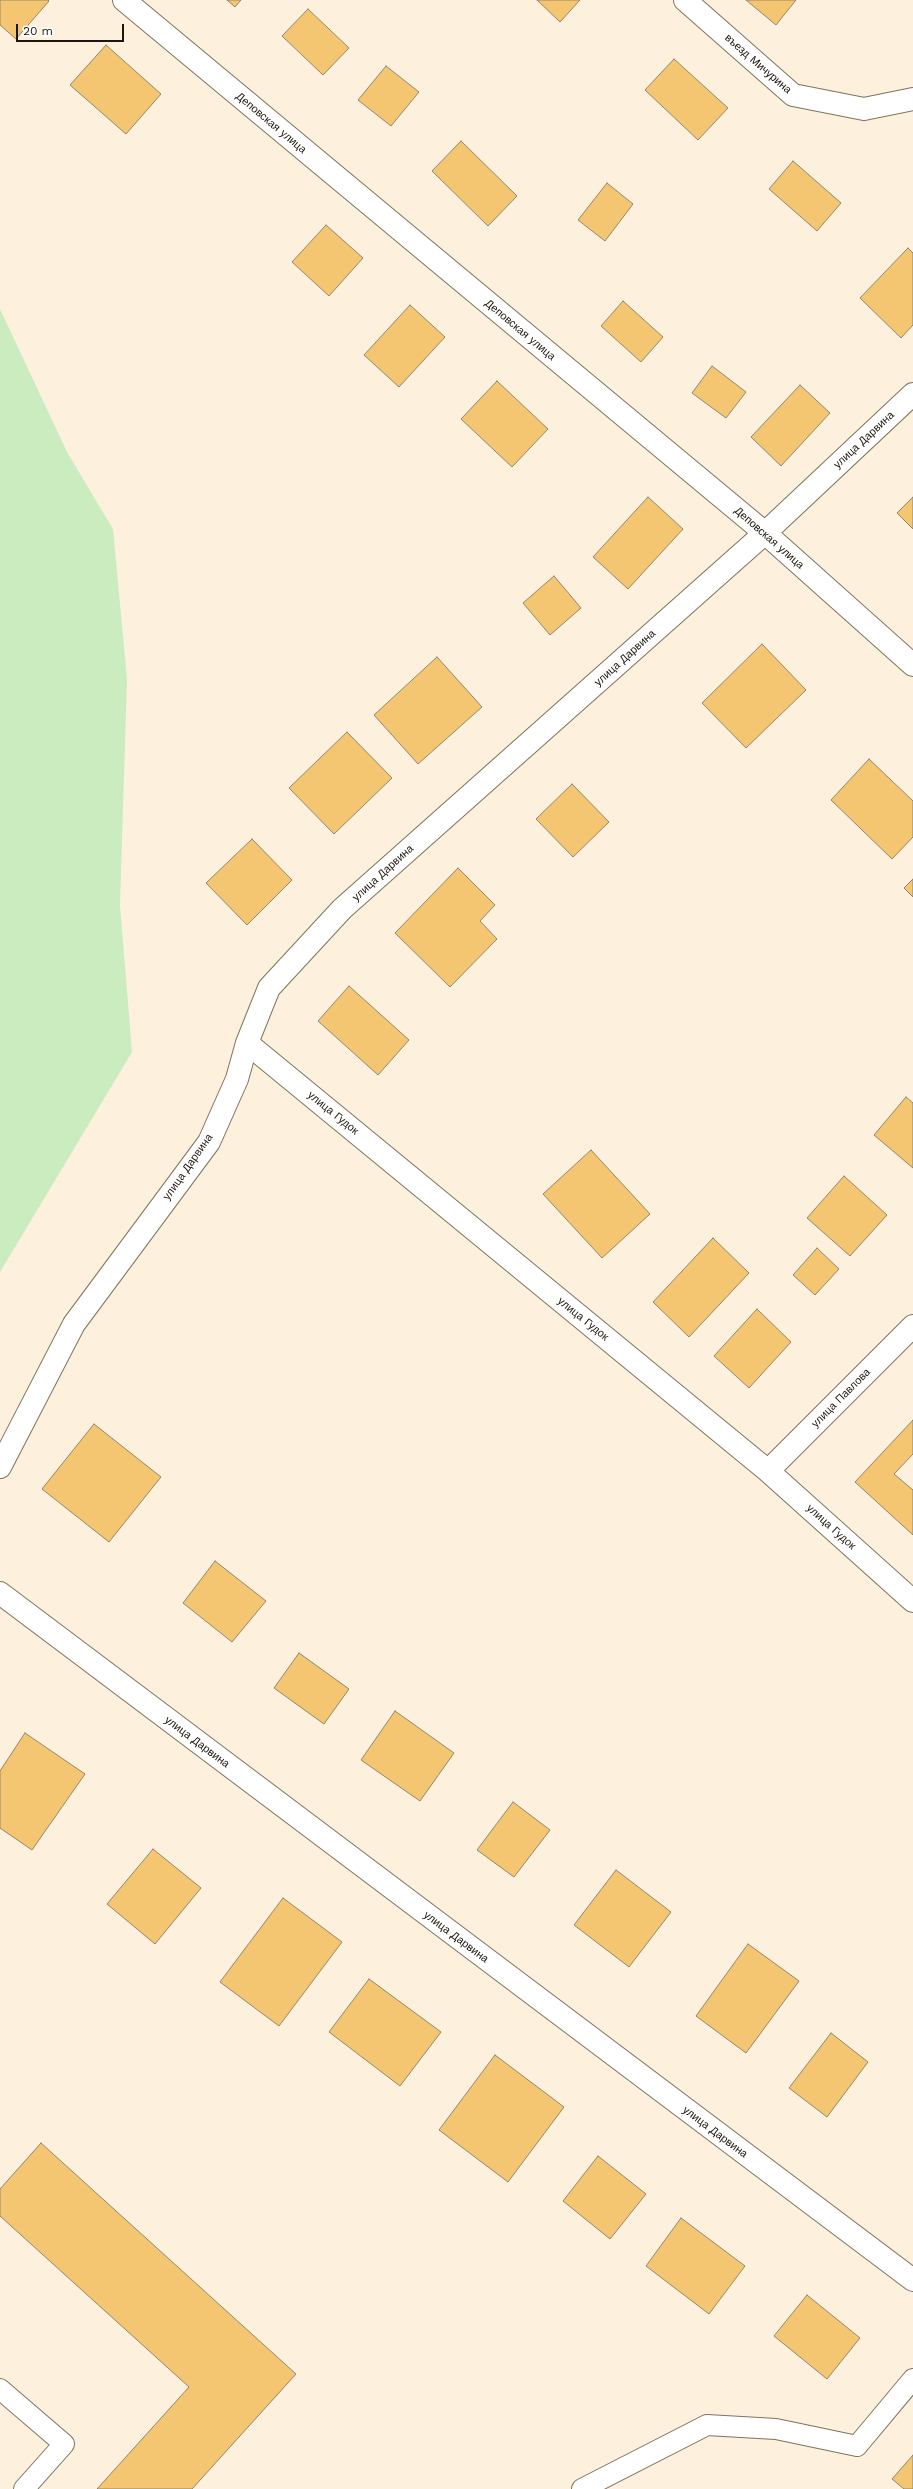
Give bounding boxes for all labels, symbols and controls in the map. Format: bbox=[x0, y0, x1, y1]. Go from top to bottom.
scale bar bbox=[18, 16, 126, 42]
text: 20 m bbox=[23, 24, 53, 38]
street label: въезд Мичурина bbox=[722, 31, 794, 97]
street label: Деповская улица bbox=[233, 90, 309, 156]
street label: Деповская улица bbox=[482, 297, 558, 363]
street label: улица Дарвина bbox=[831, 409, 897, 471]
street label: Деповская улица bbox=[731, 504, 807, 572]
street label: улица Дарвина bbox=[592, 627, 658, 689]
street label: улица Дарвина bbox=[350, 842, 416, 904]
street label: улица Гудок bbox=[305, 1088, 361, 1138]
street label: улица Дарвина bbox=[160, 1131, 216, 1203]
street label: улица Гудок bbox=[555, 1294, 611, 1344]
street label: улица Павлова bbox=[809, 1366, 873, 1430]
street label: улица Гудок bbox=[804, 1501, 858, 1553]
street label: улица Дарвина bbox=[162, 1713, 232, 1771]
street label: улица Дарвина bbox=[421, 1908, 491, 1966]
street label: улица Дарвина bbox=[680, 2103, 750, 2161]

